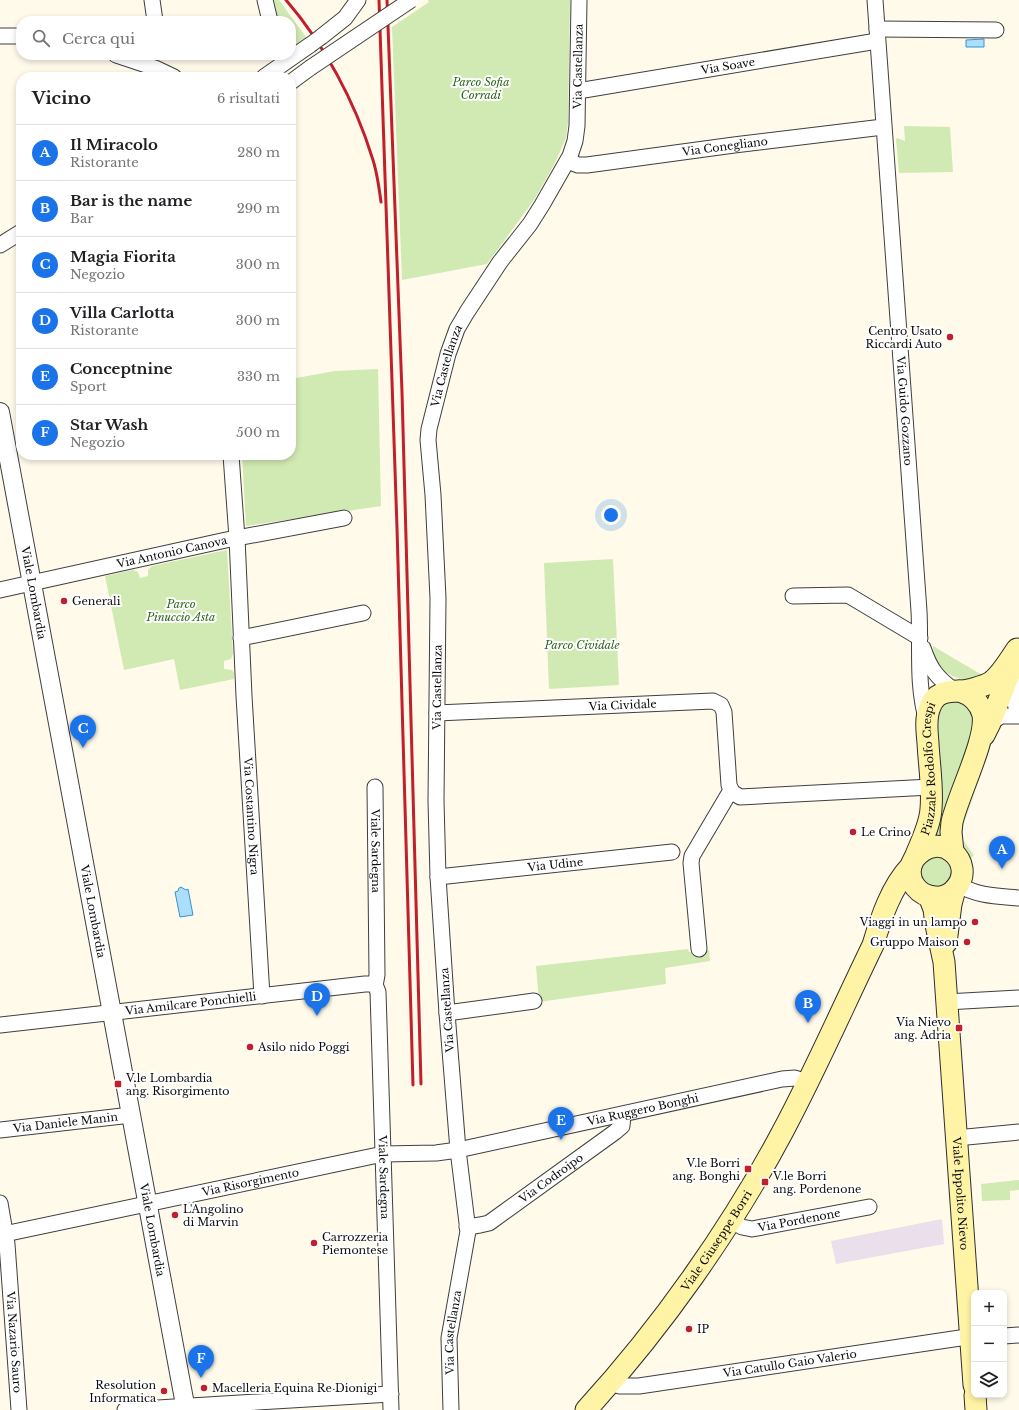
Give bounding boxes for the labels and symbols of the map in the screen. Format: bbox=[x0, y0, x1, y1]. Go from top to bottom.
street label: Via Castellanza bbox=[570, 23, 586, 110]
street label: Via Soave bbox=[699, 55, 756, 77]
park label: Parco Sofia Corradi bbox=[451, 75, 510, 102]
street label: Via Conegliano bbox=[680, 134, 769, 159]
street label: Via Castellanza bbox=[428, 321, 466, 409]
place label: Centro Usato Riccardi Auto bbox=[866, 324, 942, 351]
marker: Centro Usato Riccardi Auto bbox=[945, 332, 955, 342]
street label: Via Guido Gozzano bbox=[894, 355, 916, 466]
your location bbox=[601, 505, 621, 525]
street label: Via Antonio Canova bbox=[114, 533, 229, 571]
street label: Viale Lombardia bbox=[18, 544, 49, 641]
place label: Generali bbox=[72, 594, 121, 608]
marker: Generali bbox=[59, 596, 69, 606]
park label: Parco Pinuccio Asta bbox=[146, 597, 215, 624]
park label: Parco Cividale bbox=[543, 638, 620, 652]
street label: Via Castellanza bbox=[430, 644, 445, 731]
street label: Via Cividale bbox=[588, 696, 657, 713]
street label: Piazzale Rodolfo Crespi bbox=[918, 699, 939, 837]
pin: C bbox=[70, 715, 96, 748]
street label: Via Costantino Nigra bbox=[241, 756, 262, 877]
street label: Viale Sardegna bbox=[368, 808, 383, 894]
place label: Le Crino bbox=[861, 825, 911, 839]
marker: Le Crino bbox=[848, 827, 858, 837]
pin: A bbox=[989, 836, 1015, 869]
street label: Via Udine bbox=[526, 855, 584, 874]
street label: Viale Lombardia bbox=[77, 863, 109, 960]
place label: Viaggi in un lampo bbox=[859, 915, 967, 929]
marker: Viaggi in un lampo bbox=[970, 917, 980, 927]
place label: Gruppo Maison bbox=[870, 935, 959, 949]
marker: Gruppo Maison bbox=[962, 937, 972, 947]
street label: Via Castellanza bbox=[437, 966, 457, 1054]
pin: D bbox=[304, 983, 330, 1016]
street label: Via Amilcare Ponchielli bbox=[124, 989, 257, 1018]
pin: B bbox=[795, 990, 821, 1023]
place label: Via Nievo ang. Adria bbox=[894, 1015, 952, 1042]
marker: Via Nievo ang. Adria bbox=[954, 1023, 964, 1033]
place label: Asilo nido Poggi bbox=[257, 1040, 350, 1054]
marker: Asilo nido Poggi bbox=[245, 1042, 255, 1052]
place label: V.le Lombardia ang. Risorgimento bbox=[125, 1071, 230, 1098]
marker: V.le Lombardia ang. Risorgimento bbox=[113, 1079, 123, 1089]
street label: Via Ruggero Bonghi bbox=[585, 1090, 700, 1129]
pin: E bbox=[548, 1107, 574, 1140]
street label: Via Daniele Manin bbox=[12, 1110, 119, 1136]
street label: Viale Sardegna bbox=[375, 1134, 392, 1220]
street label: Viale Ippolito Nievo bbox=[949, 1135, 971, 1251]
street label: Via Codroipo bbox=[516, 1150, 586, 1207]
place label: V.le Borri ang. Bonghi bbox=[673, 1156, 740, 1183]
marker: V.le Borri ang. Bonghi bbox=[743, 1164, 753, 1174]
street label: Via Risorgimento bbox=[200, 1165, 300, 1199]
place label: V.le Borri ang. Pordenone bbox=[772, 1169, 861, 1196]
marker: V.le Borri ang. Pordenone bbox=[760, 1177, 770, 1187]
street label: Viale Lombardia bbox=[137, 1181, 168, 1278]
street label: Viale Giuseppe Borri bbox=[677, 1188, 755, 1295]
place label: L'Angolino di Marvin bbox=[183, 1202, 243, 1229]
street label: Via Pordenone bbox=[756, 1206, 841, 1235]
marker: L'Angolino di Marvin bbox=[170, 1210, 180, 1220]
place label: Carrozzeria Piemontese bbox=[322, 1230, 389, 1257]
marker: Carrozzeria Piemontese bbox=[309, 1238, 319, 1248]
street label: Via Castellanza bbox=[442, 1288, 465, 1376]
street label: Via Nazario Sauro bbox=[3, 1290, 25, 1393]
place label: IP bbox=[697, 1322, 710, 1336]
marker: IP bbox=[684, 1324, 694, 1334]
pin: F bbox=[188, 1345, 214, 1378]
street label: Via Catullo Gaio Valerio bbox=[721, 1347, 858, 1380]
place label: Resolution Informatica bbox=[89, 1378, 157, 1405]
place label: Macelleria Equina Re Dionigi bbox=[212, 1381, 378, 1395]
marker: Macelleria Equina Re Dionigi bbox=[199, 1383, 209, 1393]
marker: Resolution Informatica bbox=[159, 1386, 169, 1396]

